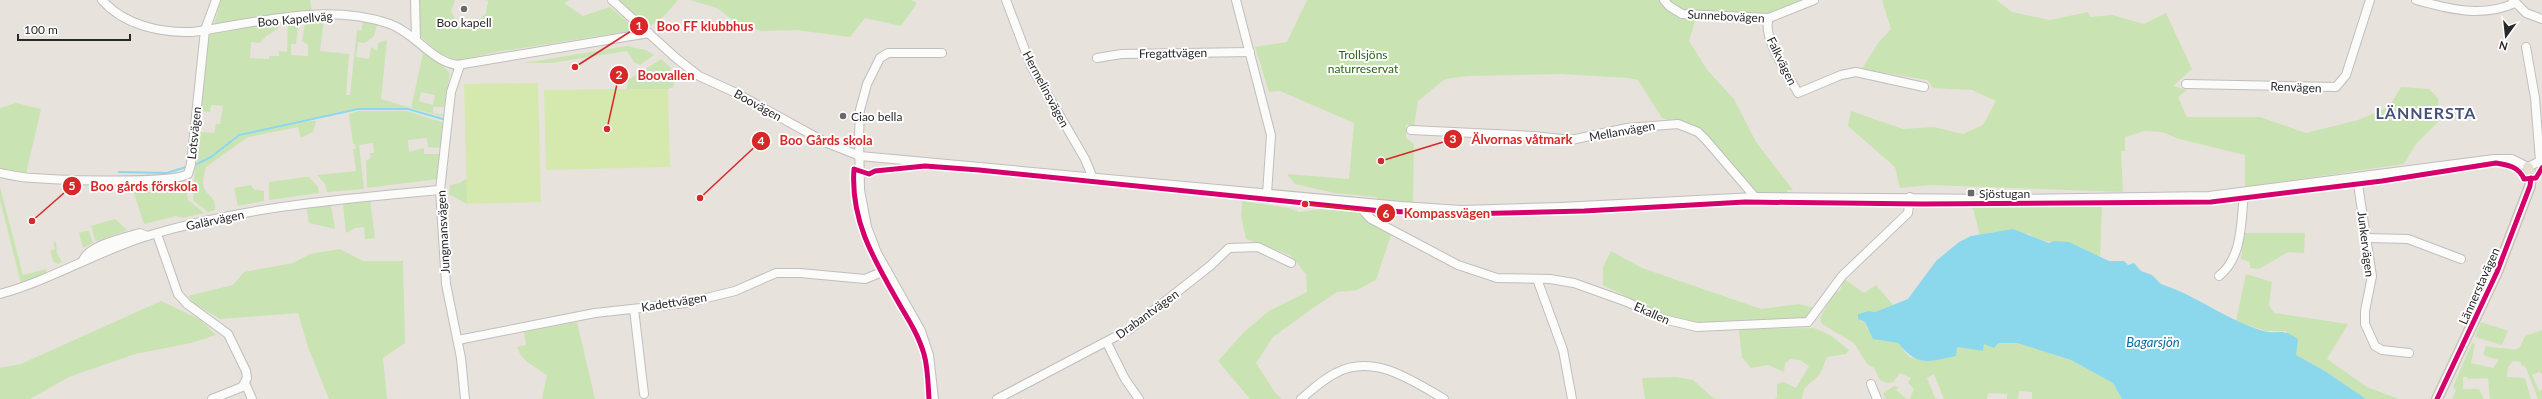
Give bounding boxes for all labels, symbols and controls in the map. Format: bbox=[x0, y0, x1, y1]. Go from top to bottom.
marker: Boo kapell bbox=[459, 4, 469, 14]
street label: Sunnebovägen bbox=[1687, 6, 1765, 26]
street label: Boo Kapellväg bbox=[257, 8, 333, 30]
callout: Boo FF klubbhus bbox=[629, 14, 762, 39]
place label: Boo kapell bbox=[436, 15, 492, 30]
scale bar bbox=[18, 16, 130, 42]
north arrow bbox=[2486, 16, 2526, 56]
text: 1 bbox=[636, 18, 643, 33]
text: Boo FF klubbhus bbox=[657, 18, 754, 34]
text: 100 m bbox=[24, 22, 58, 37]
street label: Falkvägen bbox=[1764, 34, 1800, 88]
text: N bbox=[2498, 39, 2509, 54]
street label: Fregattvägen bbox=[1139, 45, 1207, 61]
park label: Trollsjöns naturreservat bbox=[1328, 47, 1399, 76]
street label: Hermelinsvägen bbox=[1020, 48, 1072, 130]
callout: Boovallen bbox=[609, 63, 702, 88]
text: 2 bbox=[616, 67, 623, 82]
text: Boovallen bbox=[637, 67, 695, 83]
street label: Renvägen bbox=[2270, 79, 2322, 95]
street label: Boovägen bbox=[731, 86, 785, 124]
district label: LÄNNERSTA bbox=[2376, 103, 2476, 122]
street label: Lotsvägen bbox=[184, 106, 204, 160]
place label: Ciao bella bbox=[851, 109, 902, 124]
marker: Ciao bella bbox=[838, 111, 848, 121]
street label: Mellanvägen bbox=[1588, 118, 1656, 144]
callout: Älvornas våtmark bbox=[1443, 127, 1581, 152]
callout: Boo Gårds skola bbox=[751, 128, 880, 153]
text: 3 bbox=[1450, 131, 1457, 146]
text: Älvornas våtmark bbox=[1470, 131, 1573, 147]
text: Boo Gårds skola bbox=[779, 132, 873, 148]
text: 4 bbox=[758, 133, 765, 148]
callout: Boo gårds förskola bbox=[62, 174, 205, 199]
text: 5 bbox=[69, 178, 76, 193]
text: Boo gårds förskola bbox=[90, 178, 198, 194]
place label: Sjöstugan bbox=[1979, 186, 2030, 201]
marker: Sjöstugan bbox=[1966, 188, 1976, 198]
street label: Jungmansvägen bbox=[433, 190, 453, 274]
callout: Kompassvägen bbox=[1376, 201, 1498, 226]
text: Kompassvägen bbox=[1404, 205, 1490, 221]
text: 6 bbox=[1383, 206, 1390, 221]
street label: Galärvägen bbox=[185, 207, 245, 233]
street label: Junkervägen bbox=[2355, 210, 2377, 278]
street label: Lännerstavägen bbox=[2455, 245, 2503, 327]
street label: Drabantvägen bbox=[1113, 286, 1181, 342]
street label: Kadettvägen bbox=[640, 289, 708, 315]
street label: Ekallen bbox=[1632, 298, 1672, 328]
water label: Bagarsjön bbox=[2126, 334, 2180, 350]

